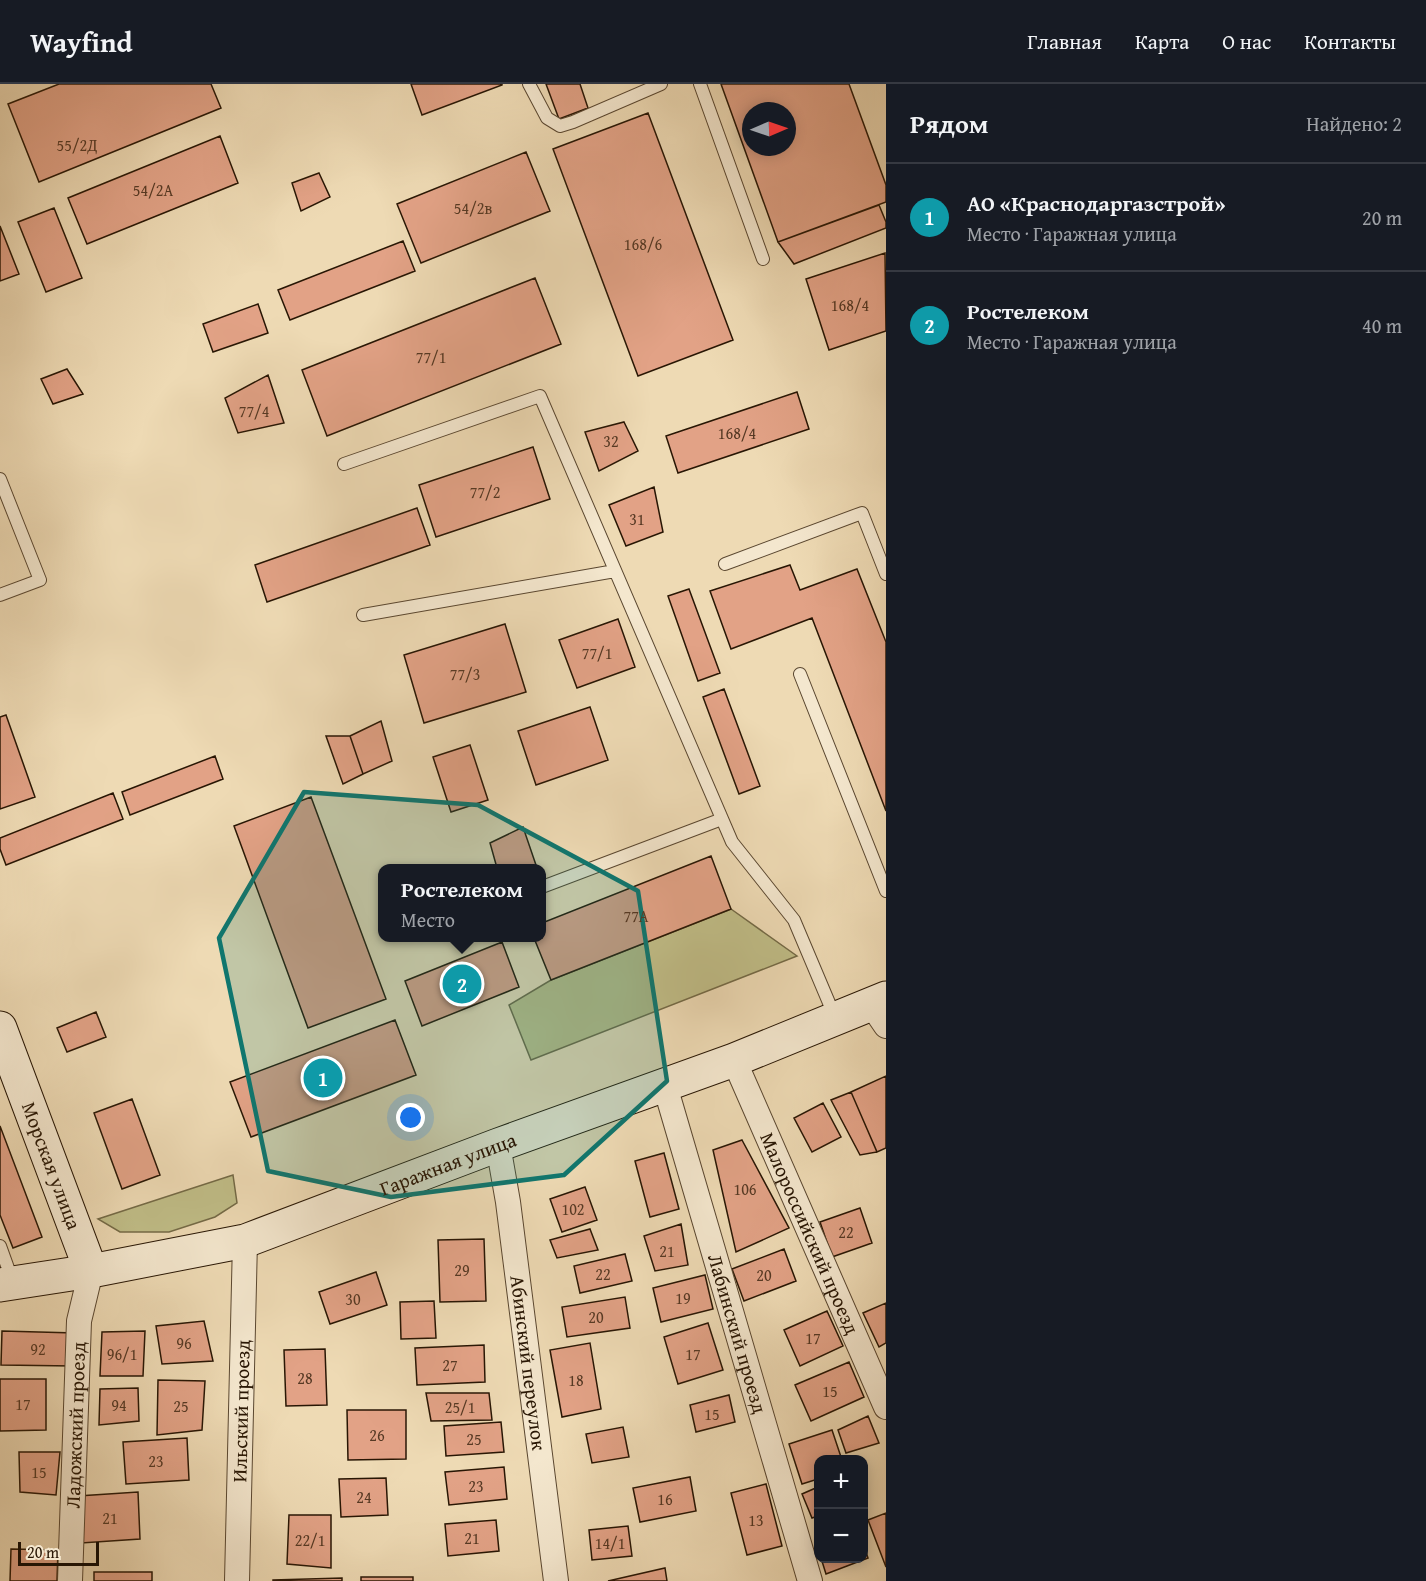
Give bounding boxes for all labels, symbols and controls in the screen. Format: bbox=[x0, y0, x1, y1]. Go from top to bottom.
text: Wayfind bbox=[30, 21, 132, 62]
text: Главная bbox=[1027, 26, 1102, 57]
text: Карта bbox=[1135, 26, 1189, 57]
text: О нас bbox=[1222, 26, 1271, 57]
text: Контакты bbox=[1304, 26, 1396, 57]
north arrow bbox=[742, 102, 796, 156]
text: Рядом bbox=[910, 104, 988, 143]
text: Найдено: 2 bbox=[1306, 109, 1402, 138]
house number: 55/2Д bbox=[57, 133, 97, 157]
house number: 54/2А bbox=[133, 178, 173, 202]
text: АО «Краснодаргазстрой» bbox=[967, 187, 1226, 219]
house number: 54/2в bbox=[454, 196, 492, 220]
text: 1 bbox=[924, 203, 935, 232]
text: 20 m bbox=[1362, 203, 1402, 232]
text: Место · Гаражная улица bbox=[967, 219, 1177, 248]
house number: 168/6 bbox=[624, 232, 662, 256]
house number: 168/4 bbox=[831, 293, 869, 317]
text: Ростелеком bbox=[967, 295, 1089, 327]
text: 2 bbox=[924, 311, 935, 340]
text: 40 m bbox=[1362, 311, 1402, 340]
text: Место · Гаражная улица bbox=[967, 327, 1177, 356]
house number: 77/1 bbox=[416, 345, 446, 369]
house number: 77/4 bbox=[239, 399, 270, 423]
house number: 168/4 bbox=[718, 421, 756, 445]
house number: 32 bbox=[603, 429, 619, 453]
house number: 77/2 bbox=[470, 480, 500, 504]
house number: 31 bbox=[629, 507, 645, 531]
house number: 77/1 bbox=[582, 641, 612, 665]
house number: 77/3 bbox=[450, 662, 480, 686]
popup bbox=[378, 864, 546, 942]
text: Ростелеком bbox=[401, 873, 523, 905]
house number: 77А bbox=[623, 904, 649, 928]
text: Место bbox=[401, 905, 455, 934]
pin: 2 bbox=[442, 962, 482, 1006]
pin: 1 bbox=[304, 1056, 342, 1100]
street label: Морская улица bbox=[15, 1098, 89, 1234]
your location bbox=[396, 1103, 425, 1132]
street label: Гаражная улица bbox=[375, 1124, 520, 1203]
street label: Малороссийский проезд bbox=[753, 1127, 867, 1339]
house number: 106 bbox=[733, 1177, 757, 1201]
house number: 102 bbox=[561, 1197, 585, 1221]
house number: 22 bbox=[838, 1220, 854, 1244]
house number: 21 bbox=[659, 1239, 675, 1263]
street label: Лабинский проезд bbox=[701, 1250, 775, 1417]
house number: 29 bbox=[454, 1258, 470, 1282]
house number: 22 bbox=[595, 1262, 611, 1286]
house number: 20 bbox=[756, 1263, 772, 1287]
street label: Абинский переулок bbox=[503, 1274, 554, 1453]
house number: 19 bbox=[675, 1286, 691, 1310]
house number: 30 bbox=[345, 1287, 361, 1311]
house number: 20 bbox=[588, 1305, 604, 1329]
house number: 17 bbox=[805, 1326, 821, 1350]
house number: 96 bbox=[176, 1331, 192, 1355]
house number: 92 bbox=[30, 1337, 46, 1361]
street label: Ильский проезд bbox=[224, 1339, 257, 1483]
street label: Ладожский проезд bbox=[58, 1341, 92, 1509]
house number: 96/1 bbox=[107, 1342, 137, 1366]
house number: 17 bbox=[685, 1342, 701, 1366]
house number: 27 bbox=[442, 1353, 458, 1377]
house number: 28 bbox=[297, 1366, 313, 1390]
house number: 18 bbox=[568, 1368, 584, 1392]
house number: 15 bbox=[822, 1379, 838, 1403]
house number: 17 bbox=[15, 1392, 31, 1416]
house number: 94 bbox=[111, 1393, 127, 1417]
house number: 25 bbox=[173, 1394, 189, 1418]
house number: 25/1 bbox=[445, 1395, 475, 1419]
house number: 15 bbox=[704, 1402, 720, 1426]
house number: 26 bbox=[369, 1423, 385, 1447]
house number: 25 bbox=[466, 1427, 482, 1451]
house number: 23 bbox=[148, 1449, 164, 1473]
map controls bbox=[814, 1455, 868, 1563]
button: + bbox=[814, 1455, 868, 1509]
house number: 15 bbox=[31, 1460, 47, 1484]
house number: 23 bbox=[468, 1474, 484, 1498]
house number: 24 bbox=[356, 1485, 372, 1509]
house number: 16 bbox=[657, 1487, 673, 1511]
house number: 21 bbox=[102, 1506, 118, 1530]
house number: 13 bbox=[748, 1508, 764, 1532]
button: − bbox=[814, 1509, 868, 1563]
house number: 21 bbox=[464, 1526, 480, 1550]
house number: 22/1 bbox=[295, 1528, 325, 1552]
house number: 14/1 bbox=[595, 1531, 625, 1555]
scale bar bbox=[18, 1539, 99, 1566]
text: 20 m bbox=[27, 1540, 59, 1564]

